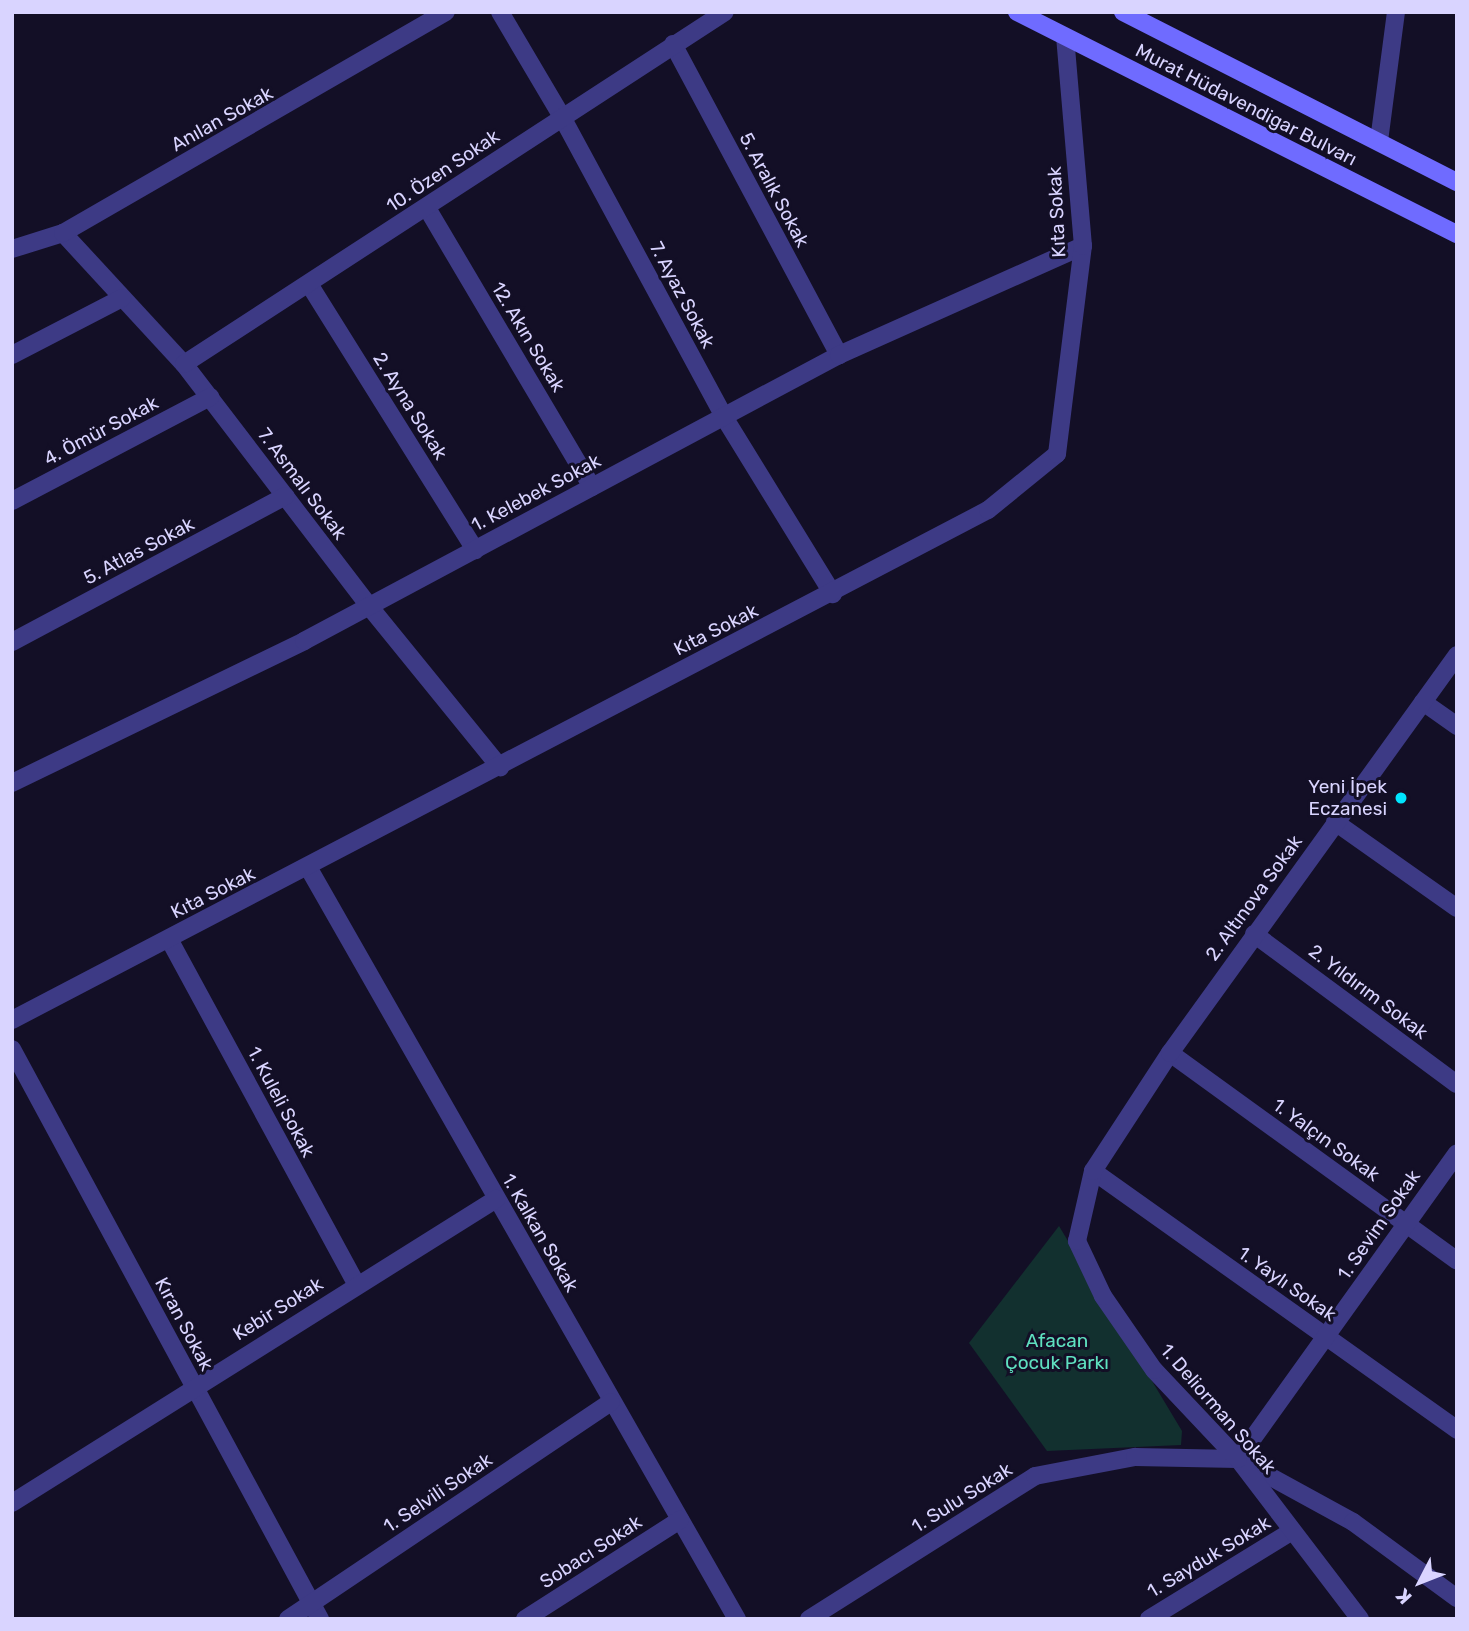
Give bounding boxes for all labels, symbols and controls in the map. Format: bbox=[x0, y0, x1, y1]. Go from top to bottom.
street label: Murat Hüdavendigar Bulvarı bbox=[1131, 39, 1361, 171]
street label: Anılan Sokak bbox=[167, 82, 277, 156]
street label: 10. Özen Sokak bbox=[382, 125, 504, 217]
street label: 5. Aralık Sokak bbox=[734, 129, 814, 251]
street label: Kıta Sokak bbox=[1043, 166, 1071, 258]
street label: 7. Ayaz Sokak bbox=[644, 238, 720, 352]
street label: 12. Akın Sokak bbox=[486, 278, 570, 396]
street label: 2. Ayna Sokak bbox=[368, 348, 452, 464]
street label: 4. Ömür Sokak bbox=[40, 391, 162, 471]
street label: 7. Asmalı Sokak bbox=[253, 424, 351, 544]
street label: 1. Kelebek Sokak bbox=[467, 449, 605, 537]
street label: 5. Atlas Sokak bbox=[80, 512, 198, 590]
street label: Kıta Sokak bbox=[670, 599, 762, 661]
place label: Yeni İpek Eczanesi bbox=[1308, 776, 1387, 820]
marker: Yeni İpek Eczanesi bbox=[1393, 790, 1409, 806]
street label: 2. Altınova Sokak bbox=[1201, 831, 1307, 965]
street label: Kıta Sokak bbox=[167, 862, 259, 924]
street label: 2. Yıldırım Sokak bbox=[1304, 940, 1432, 1044]
street label: 1. Kuleli Sokak bbox=[242, 1043, 320, 1161]
street label: 1. Yalçın Sokak bbox=[1268, 1093, 1384, 1187]
street label: 1. Sevim Sokak bbox=[1333, 1166, 1425, 1284]
street label: 1. Kalkan Sokak bbox=[497, 1170, 583, 1296]
street label: 1. Yaylı Sokak bbox=[1233, 1242, 1341, 1326]
street label: Kebir Sokak bbox=[229, 1272, 327, 1346]
street label: Kıran Sokak bbox=[150, 1273, 218, 1375]
park label: Afacan Çocuk Parkı bbox=[1005, 1330, 1109, 1374]
street label: 1. Deliorman Sokak bbox=[1155, 1339, 1281, 1479]
street label: 1. Selvili Sokak bbox=[379, 1448, 497, 1538]
street label: 1. Sulu Sokak bbox=[908, 1458, 1016, 1538]
street label: Sobacı Sokak bbox=[536, 1511, 646, 1593]
street label: 1. Sayduk Sokak bbox=[1143, 1511, 1275, 1603]
north arrow bbox=[1385, 1547, 1455, 1617]
text: K bbox=[1391, 1584, 1417, 1609]

